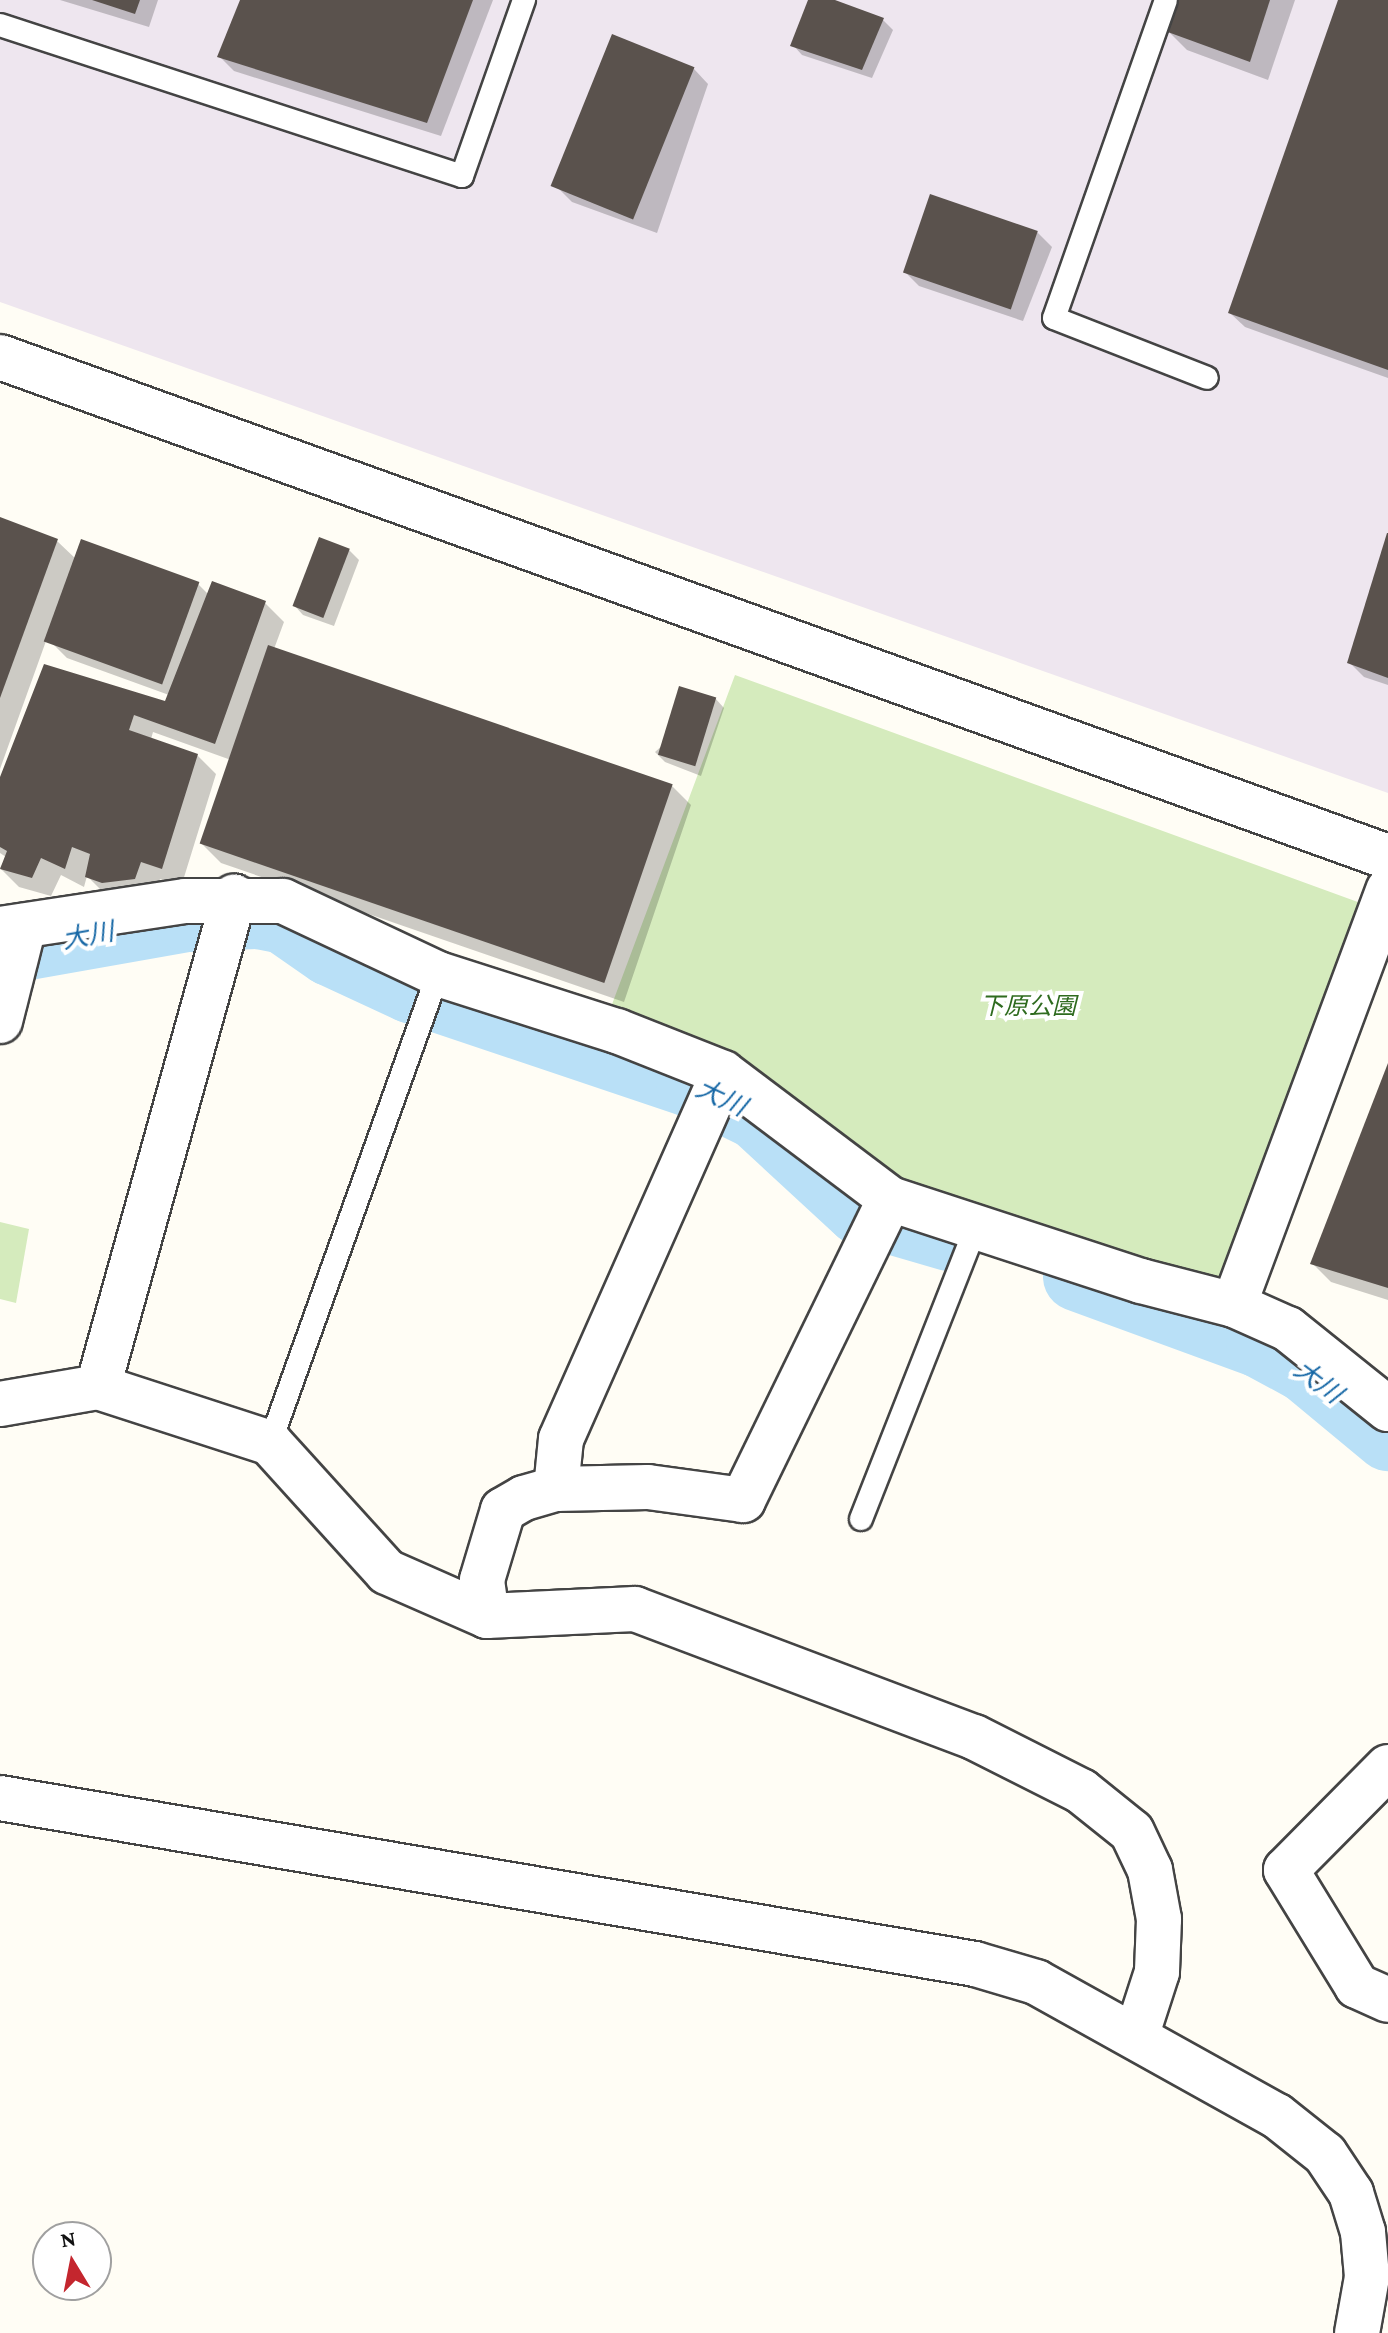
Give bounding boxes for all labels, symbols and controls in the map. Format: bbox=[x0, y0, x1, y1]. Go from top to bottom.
water label: 大川 bbox=[60, 916, 116, 956]
park label: 下原公園 bbox=[980, 992, 1076, 1020]
water label: 大川 bbox=[691, 1073, 751, 1123]
water label: 大川 bbox=[1288, 1354, 1348, 1410]
north arrow bbox=[32, 2221, 112, 2301]
text: N bbox=[59, 2225, 78, 2252]

